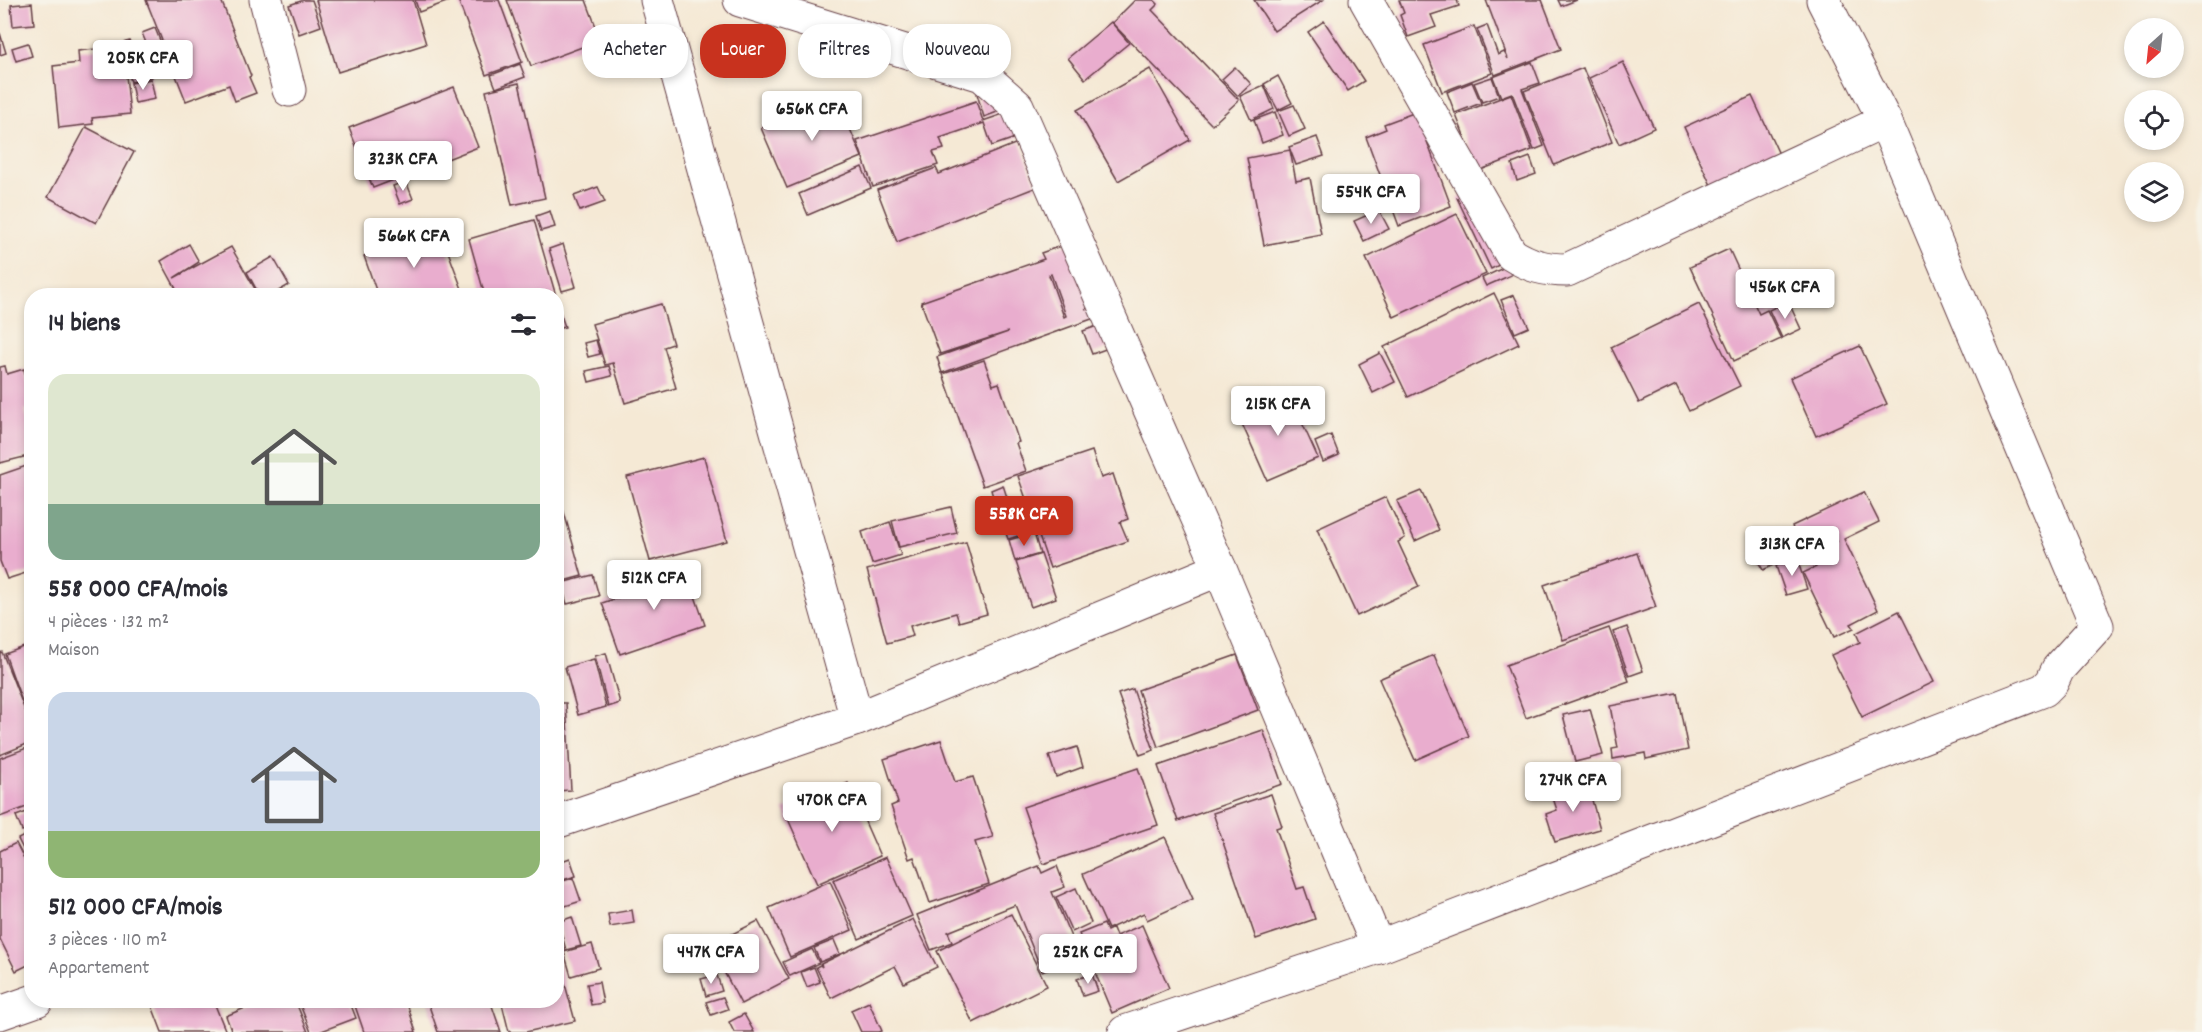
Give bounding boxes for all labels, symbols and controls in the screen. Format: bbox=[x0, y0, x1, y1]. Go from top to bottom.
north arrow bbox=[2124, 18, 2184, 78]
map controls bbox=[2124, 18, 2184, 222]
chip: Acheter bbox=[582, 24, 688, 78]
chip: Louer bbox=[700, 24, 786, 78]
chip: Filtres bbox=[798, 24, 891, 78]
chip: Nouveau bbox=[903, 24, 1011, 78]
pin: 205K CFA bbox=[81, 40, 205, 91]
text: 205K CFA bbox=[107, 45, 179, 73]
button: locate bbox=[2124, 90, 2184, 150]
pin: 656K CFA bbox=[750, 91, 874, 142]
text: 656K CFA bbox=[776, 96, 848, 124]
pin: 323K CFA bbox=[341, 141, 465, 192]
text: 323K CFA bbox=[368, 146, 438, 174]
button: layers bbox=[2124, 162, 2184, 222]
pin: 554K CFA bbox=[1309, 174, 1433, 225]
text: 554K CFA bbox=[1336, 179, 1406, 207]
pin: 566K CFA bbox=[352, 218, 476, 269]
text: 566K CFA bbox=[378, 223, 450, 251]
pin: 456K CFA bbox=[1723, 269, 1847, 320]
text: 456K CFA bbox=[1750, 274, 1820, 302]
text: 14 biens bbox=[48, 306, 121, 343]
icon: filters bbox=[507, 308, 540, 341]
pin: 215K CFA bbox=[1216, 386, 1340, 437]
text: 215K CFA bbox=[1245, 391, 1311, 419]
icon: home bbox=[240, 413, 348, 521]
pin: 558K CFA bbox=[962, 496, 1086, 547]
text: 558K CFA bbox=[989, 501, 1059, 529]
pin: 313K CFA bbox=[1730, 526, 1854, 577]
text: 313K CFA bbox=[1759, 531, 1825, 559]
pin: 512K CFA bbox=[592, 560, 716, 611]
text: 512K CFA bbox=[621, 565, 687, 593]
text: 558 000 CFA/mois bbox=[48, 572, 228, 609]
text: 4 pièces · 132 m² bbox=[48, 609, 169, 637]
text: Maison bbox=[48, 637, 99, 665]
icon: home bbox=[240, 731, 348, 839]
pin: 274K CFA bbox=[1511, 762, 1635, 813]
text: 274K CFA bbox=[1539, 767, 1607, 795]
pin: 470K CFA bbox=[770, 782, 894, 833]
text: 470K CFA bbox=[797, 787, 867, 815]
text: 512 000 CFA/mois bbox=[48, 890, 223, 927]
text: 3 pièces · 110 m² bbox=[48, 927, 167, 955]
pin: 447K CFA bbox=[649, 934, 773, 985]
pin: 252K CFA bbox=[1026, 934, 1150, 985]
text: 447K CFA bbox=[677, 939, 745, 967]
text: 252K CFA bbox=[1053, 939, 1123, 967]
text: Appartement bbox=[48, 955, 150, 983]

